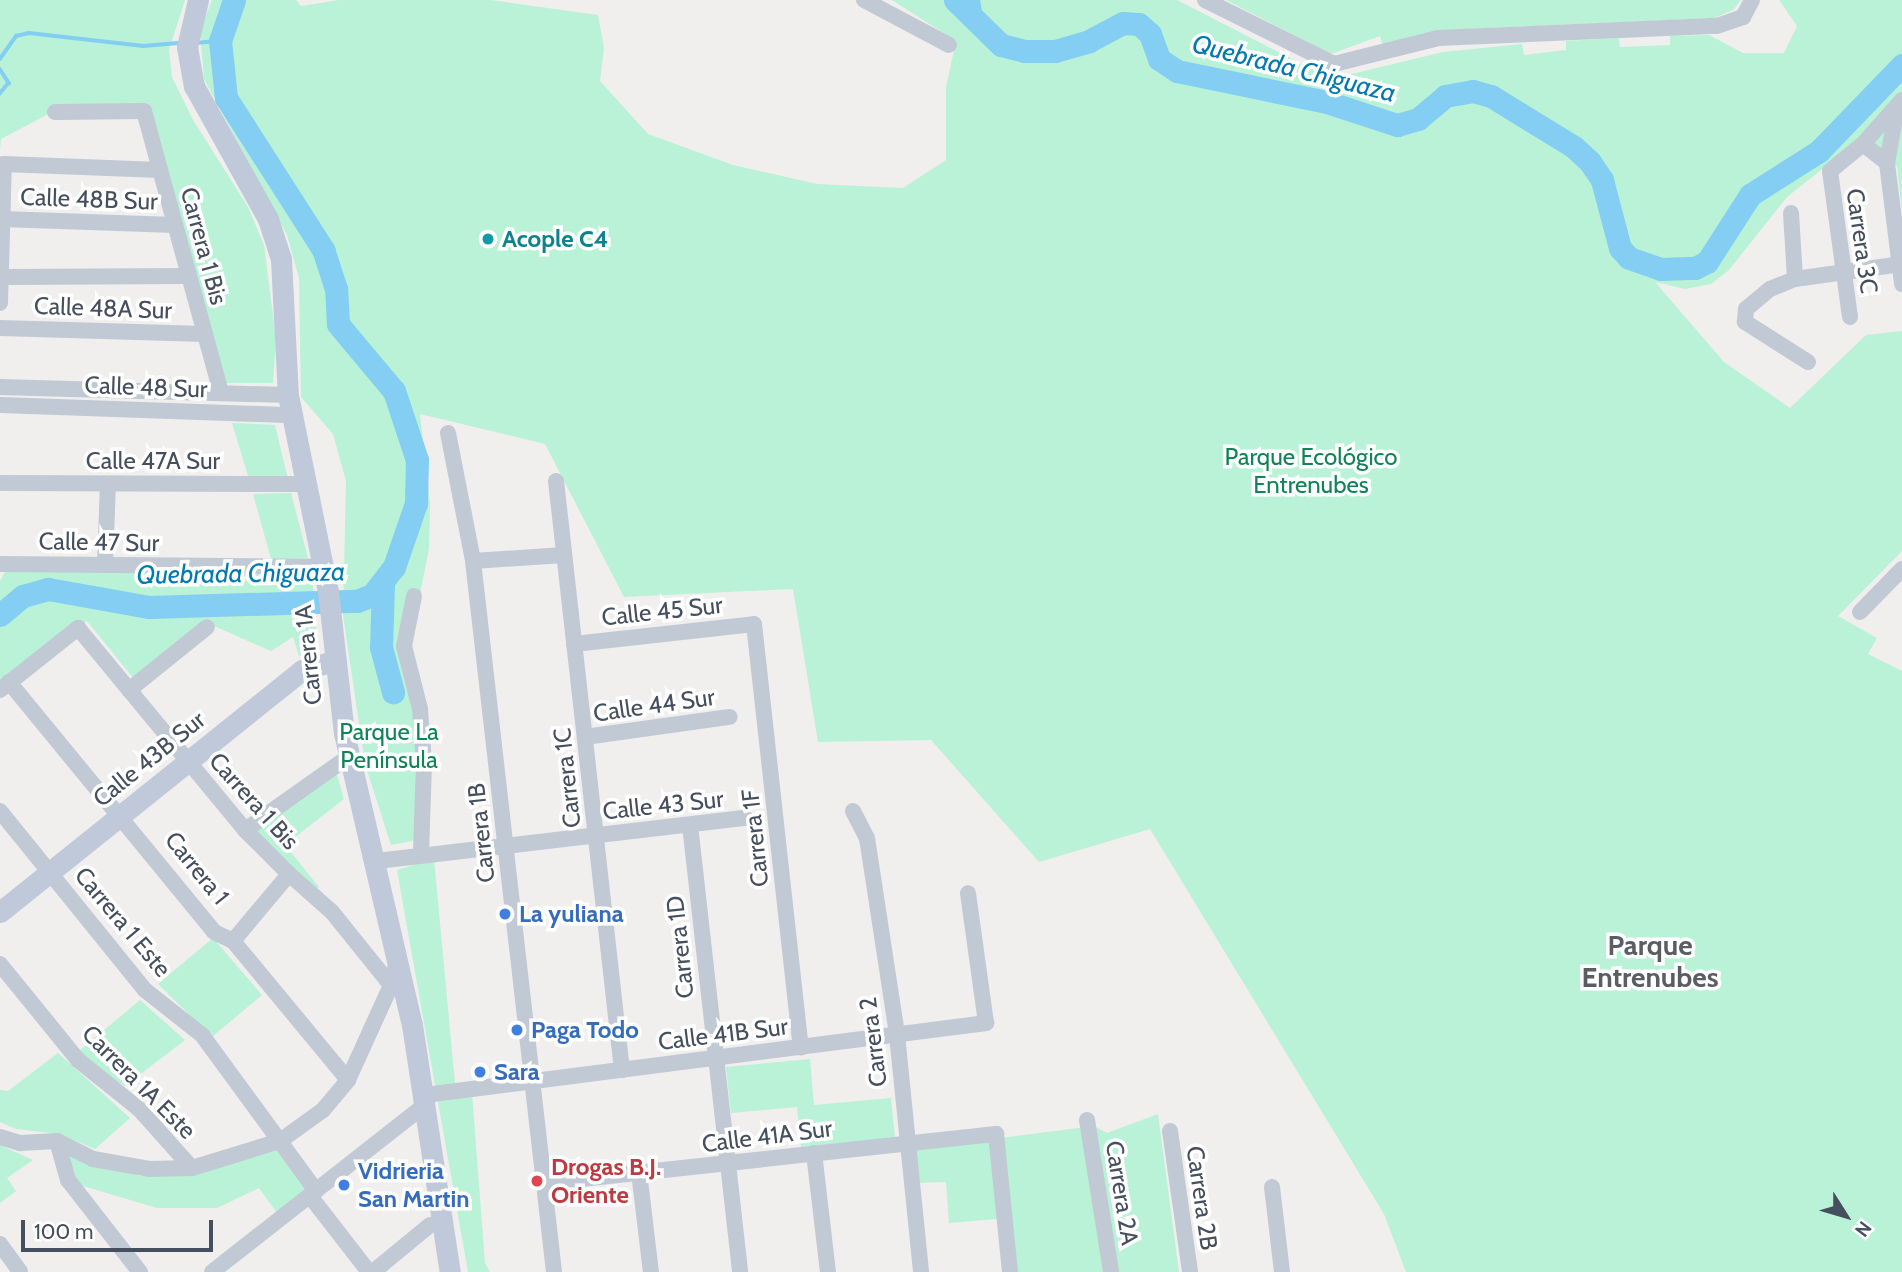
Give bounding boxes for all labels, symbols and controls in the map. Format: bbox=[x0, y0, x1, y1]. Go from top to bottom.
water label: Quebrada Chiguaza bbox=[1189, 29, 1399, 109]
street label: Calle 48B Sur bbox=[20, 182, 158, 216]
street label: Carrera 1 Bis bbox=[175, 184, 233, 308]
street label: Carrera 3C bbox=[1840, 187, 1884, 295]
place label: Acople C4 bbox=[502, 225, 608, 253]
marker: Acople C4 bbox=[480, 231, 496, 247]
street label: Calle 48A Sur bbox=[34, 291, 172, 325]
street label: Calle 48 Sur bbox=[84, 370, 208, 404]
park label: Parque Ecológico Entrenubes bbox=[1225, 443, 1397, 499]
street label: Calle 47A Sur bbox=[86, 447, 220, 475]
street label: Calle 47 Sur bbox=[38, 527, 160, 557]
water label: Quebrada Chiguaza bbox=[136, 557, 346, 591]
street label: Calle 45 Sur bbox=[600, 590, 724, 632]
street label: Carrera 1A bbox=[288, 604, 328, 706]
street label: Calle 44 Sur bbox=[591, 682, 717, 728]
street label: Calle 43B Sur bbox=[87, 705, 211, 813]
park label: Parque La Península bbox=[339, 718, 439, 774]
street label: Carrera 1C bbox=[547, 727, 587, 829]
street label: Carrera 1 Bis bbox=[203, 747, 305, 855]
street label: Carrera 1B bbox=[461, 782, 501, 884]
street label: Calle 43 Sur bbox=[601, 784, 725, 826]
street label: Carrera 1F bbox=[736, 788, 774, 888]
street label: Carrera 1 bbox=[159, 826, 235, 910]
street label: Carrera 1 Este bbox=[69, 861, 177, 983]
street label: Carrera 1D bbox=[660, 894, 700, 1000]
place label: La yuliana bbox=[519, 900, 624, 928]
marker: La yuliana bbox=[497, 906, 513, 922]
district label: Parque Entrenubes bbox=[1581, 928, 1719, 994]
street label: Carrera 2 bbox=[853, 995, 893, 1089]
street label: Calle 41B Sur bbox=[656, 1012, 790, 1056]
place label: Paga Todo bbox=[531, 1016, 639, 1044]
street label: Carrera 1A Este bbox=[76, 1019, 202, 1145]
marker: Paga Todo bbox=[509, 1022, 525, 1038]
place label: Sara bbox=[494, 1058, 540, 1086]
marker: Sara bbox=[472, 1064, 488, 1080]
street label: Calle 41A Sur bbox=[700, 1114, 834, 1158]
street label: Carrera 2A bbox=[1100, 1139, 1144, 1247]
street label: Carrera 2B bbox=[1180, 1144, 1224, 1252]
place label: Drogas B.J. Oriente bbox=[551, 1153, 661, 1209]
place label: Vidrieria San Martin bbox=[358, 1157, 470, 1213]
marker: Drogas B.J. Oriente bbox=[529, 1173, 545, 1189]
marker: Vidrieria San Martin bbox=[336, 1177, 352, 1193]
north arrow bbox=[1811, 1181, 1881, 1251]
scale bar bbox=[24, 1206, 217, 1250]
text: N bbox=[1850, 1217, 1876, 1241]
text: 100 m bbox=[34, 1219, 93, 1244]

